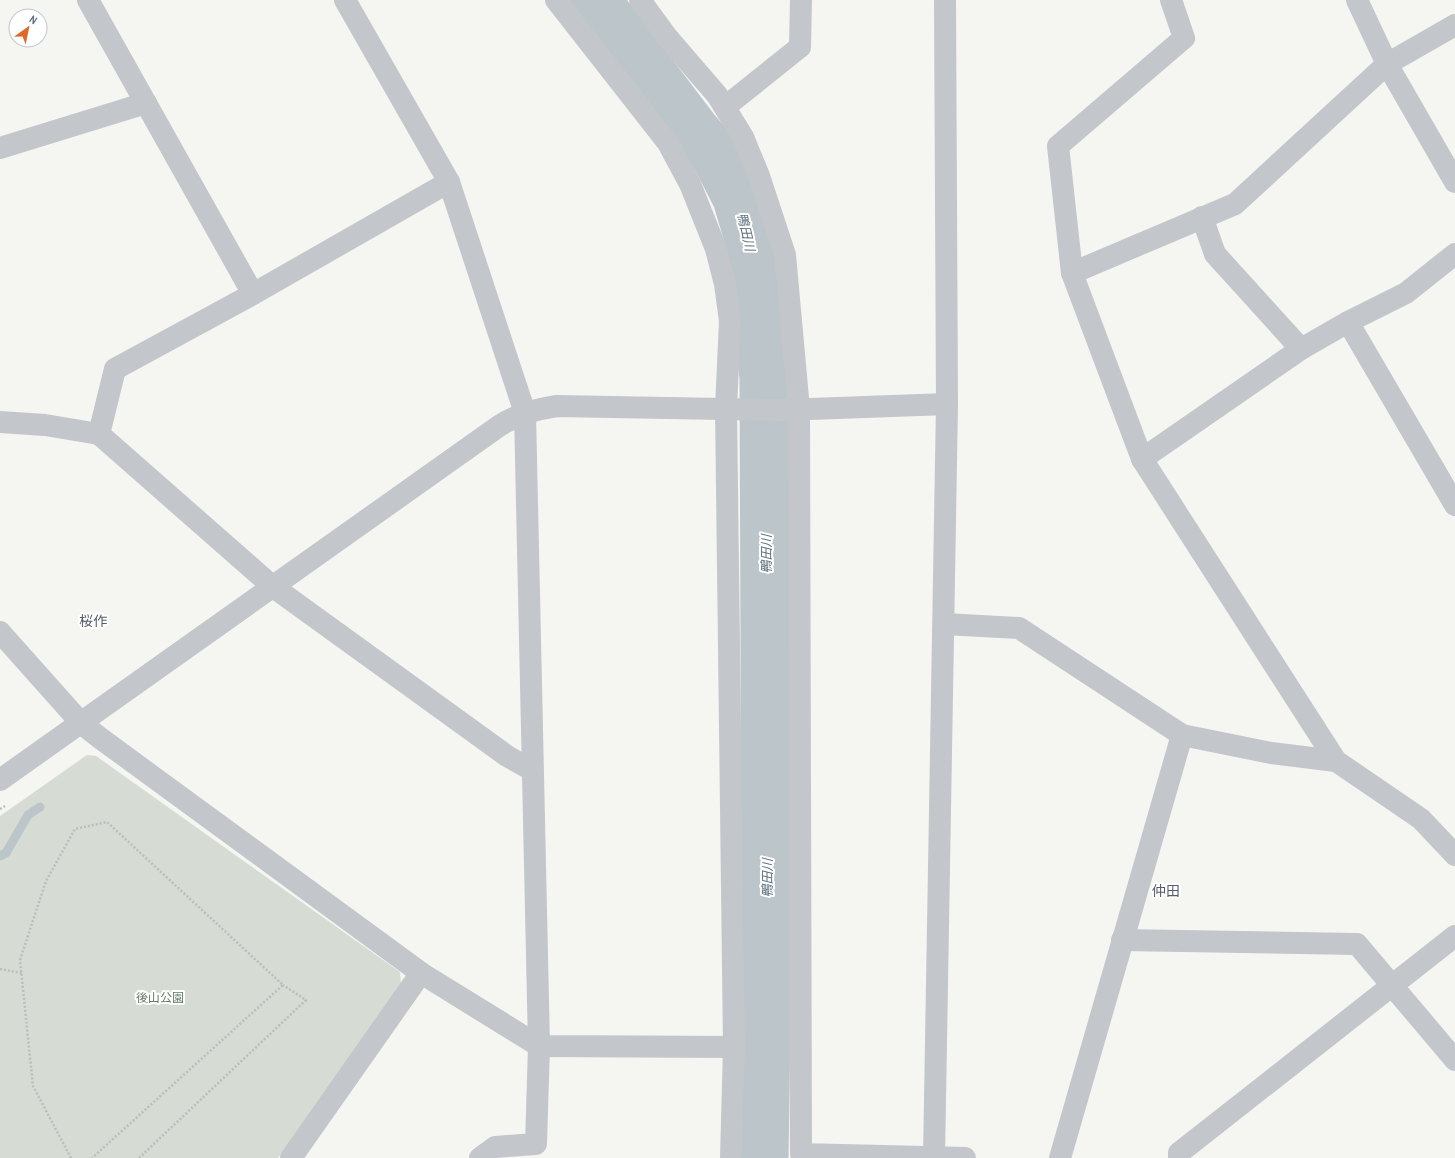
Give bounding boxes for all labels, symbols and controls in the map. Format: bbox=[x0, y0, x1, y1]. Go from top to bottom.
north arrow bbox=[8, 8, 48, 48]
text: N bbox=[27, 12, 40, 27]
water label: 鴨田川 bbox=[733, 211, 759, 255]
water label: 鴨田川 bbox=[758, 533, 775, 574]
district label: 桜作 bbox=[79, 612, 107, 630]
water label: 鴨田川 bbox=[759, 857, 776, 898]
district label: 仲田 bbox=[1152, 882, 1180, 900]
park label: 後山公園 bbox=[136, 990, 184, 1006]

